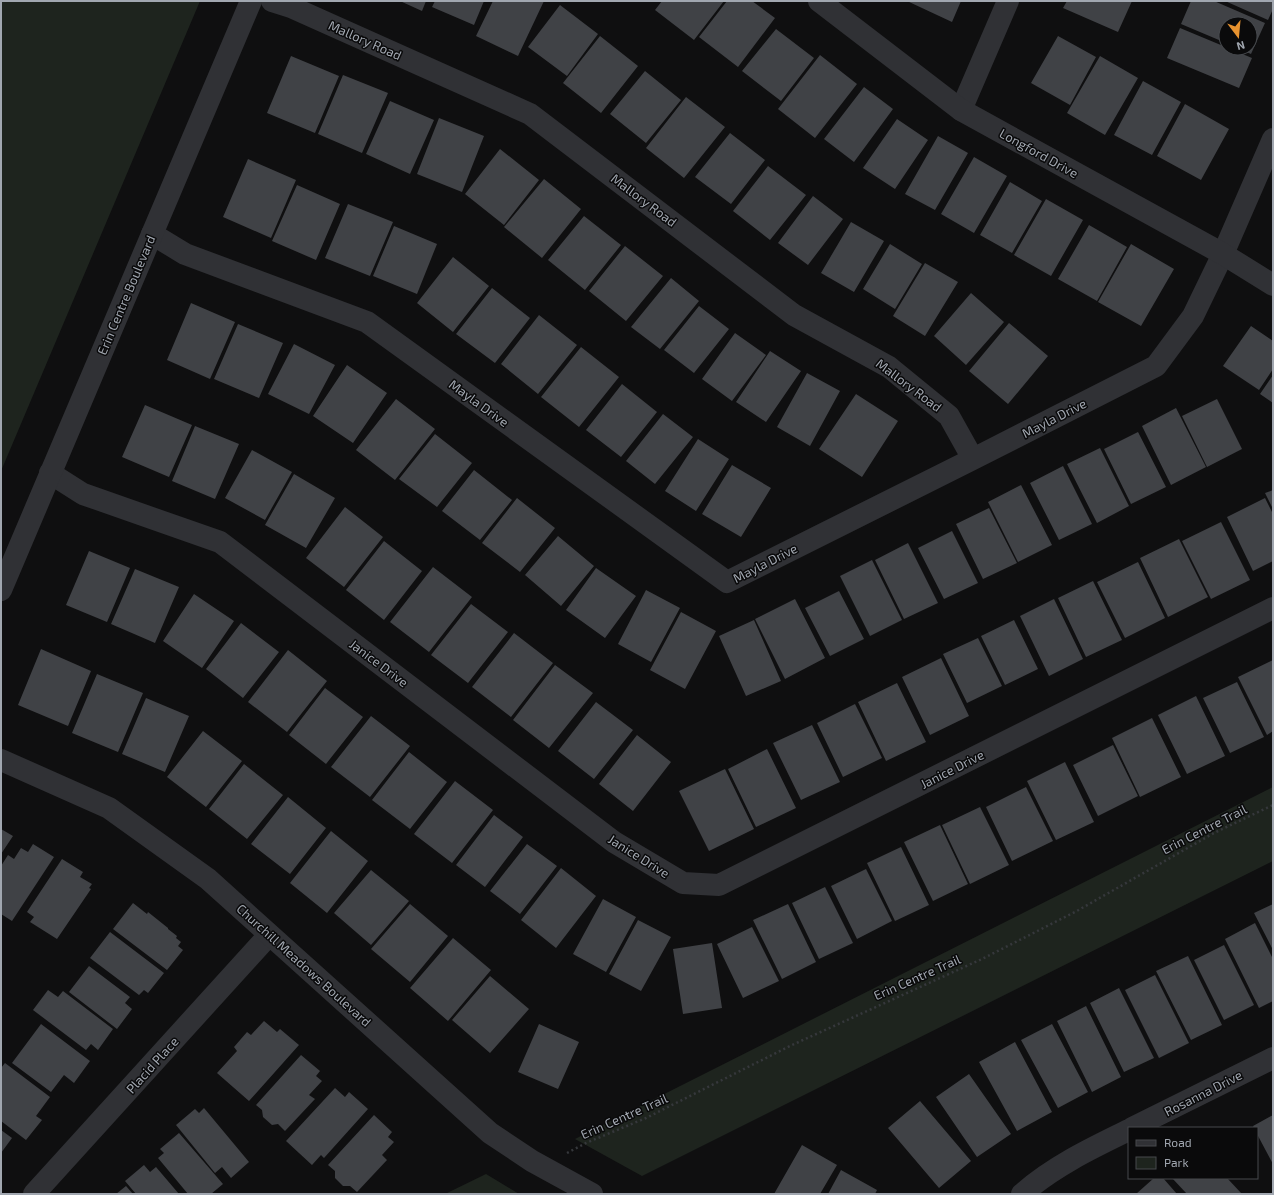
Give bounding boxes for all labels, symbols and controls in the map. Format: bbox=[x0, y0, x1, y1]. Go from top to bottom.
north arrow bbox=[1218, 16, 1258, 56]
street label: Mallory Road bbox=[326, 17, 404, 63]
text: N bbox=[1235, 39, 1247, 53]
street label: Longford Drive bbox=[997, 125, 1081, 181]
street label: Mallory Road bbox=[608, 170, 680, 230]
street label: Erin Centre Boulevard bbox=[94, 233, 158, 357]
street label: Mallory Road bbox=[873, 355, 945, 415]
street label: Mayla Drive bbox=[446, 376, 512, 430]
street label: Mayla Drive bbox=[1019, 395, 1089, 441]
street label: Mayla Drive bbox=[730, 540, 800, 586]
street label: Janice Drive bbox=[346, 636, 412, 690]
street label: Janice Drive bbox=[917, 746, 987, 792]
street label: Erin Centre Trail bbox=[1159, 801, 1249, 857]
street label: Janice Drive bbox=[605, 831, 673, 881]
street label: Churchill Meadows Boulevard bbox=[233, 900, 375, 1030]
street label: Erin Centre Trail bbox=[871, 951, 963, 1003]
street label: Placid Place bbox=[122, 1033, 182, 1097]
street label: Rosanna Drive bbox=[1161, 1067, 1245, 1119]
street label: Erin Centre Trail bbox=[578, 1090, 670, 1142]
legend bbox=[1128, 1127, 1258, 1179]
text: Road bbox=[1164, 1135, 1192, 1149]
text: Park bbox=[1164, 1155, 1189, 1169]

